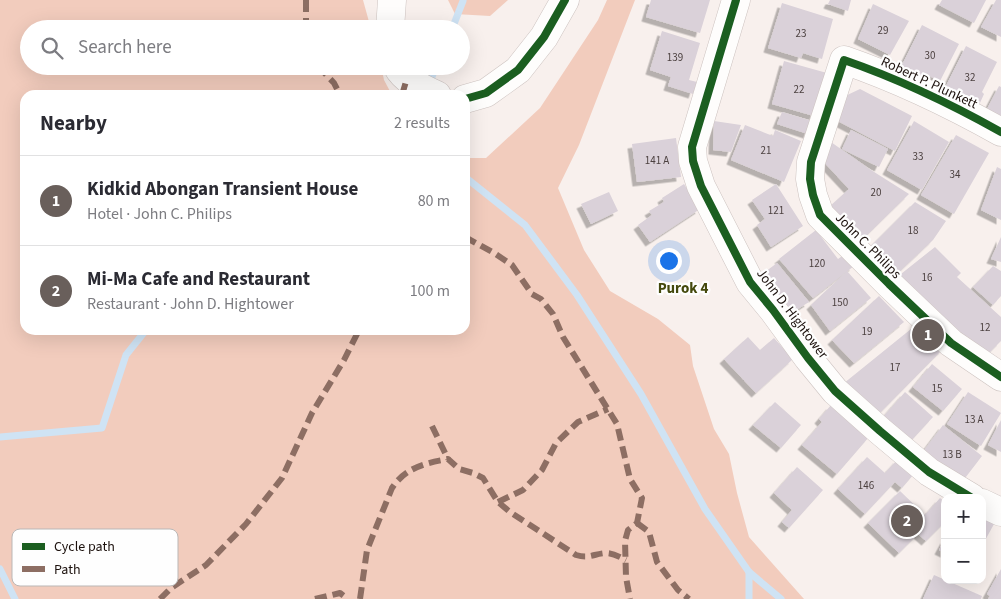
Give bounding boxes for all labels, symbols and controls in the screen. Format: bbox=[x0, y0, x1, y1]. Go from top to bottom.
search box bbox=[20, 20, 470, 75]
house number: 29 bbox=[878, 23, 888, 38]
house number: 23 bbox=[796, 26, 806, 41]
icon: search bbox=[38, 34, 66, 62]
text: Search here bbox=[78, 34, 172, 61]
house number: 30 bbox=[925, 48, 935, 63]
house number: 139 bbox=[667, 50, 683, 65]
street label: Robert P. Plunkett bbox=[877, 52, 981, 114]
house number: 32 bbox=[965, 70, 975, 85]
house number: 22 bbox=[794, 82, 804, 97]
text: Nearby bbox=[40, 108, 107, 138]
text: 2 results bbox=[394, 112, 450, 134]
house number: 21 bbox=[761, 143, 771, 158]
house number: 33 bbox=[913, 149, 923, 164]
house number: 141 A bbox=[645, 153, 669, 168]
house number: 34 bbox=[950, 167, 961, 182]
text: Kidkid Abongan Transient House bbox=[87, 176, 358, 203]
house number: 20 bbox=[871, 185, 881, 200]
text: 1 bbox=[52, 190, 60, 212]
text: 80 m bbox=[418, 190, 450, 212]
text: Hotel · John C. Philips bbox=[87, 203, 232, 225]
house number: 121 bbox=[768, 203, 784, 218]
street label: John C. Philips bbox=[830, 208, 906, 284]
house number: 18 bbox=[908, 223, 919, 238]
your location bbox=[656, 248, 682, 274]
house number: 120 bbox=[809, 256, 825, 271]
street label: John D. Hightower bbox=[751, 265, 833, 363]
text: Mi-Ma Cafe and Restaurant bbox=[87, 266, 310, 293]
house number: 16 bbox=[922, 270, 933, 285]
district label: Purok 4 bbox=[658, 278, 708, 299]
text: 2 bbox=[52, 280, 60, 302]
text: 100 m bbox=[410, 280, 450, 302]
text: Restaurant · John D. Hightower bbox=[87, 293, 294, 315]
house number: 150 bbox=[832, 295, 848, 310]
pin: 1 bbox=[912, 316, 944, 354]
house number: 12 bbox=[980, 320, 990, 335]
house number: 19 bbox=[862, 324, 872, 339]
house number: 17 bbox=[890, 360, 900, 375]
house number: 15 bbox=[932, 381, 942, 396]
house number: 13 A bbox=[964, 412, 984, 427]
house number: 13 B bbox=[942, 447, 962, 462]
house number: 146 bbox=[858, 478, 875, 493]
map controls bbox=[941, 494, 986, 584]
button: + bbox=[941, 494, 986, 539]
pin: 2 bbox=[891, 502, 923, 540]
legend bbox=[12, 529, 178, 586]
text: Cycle path bbox=[54, 537, 115, 557]
button: − bbox=[941, 539, 986, 584]
text: Path bbox=[54, 560, 81, 580]

